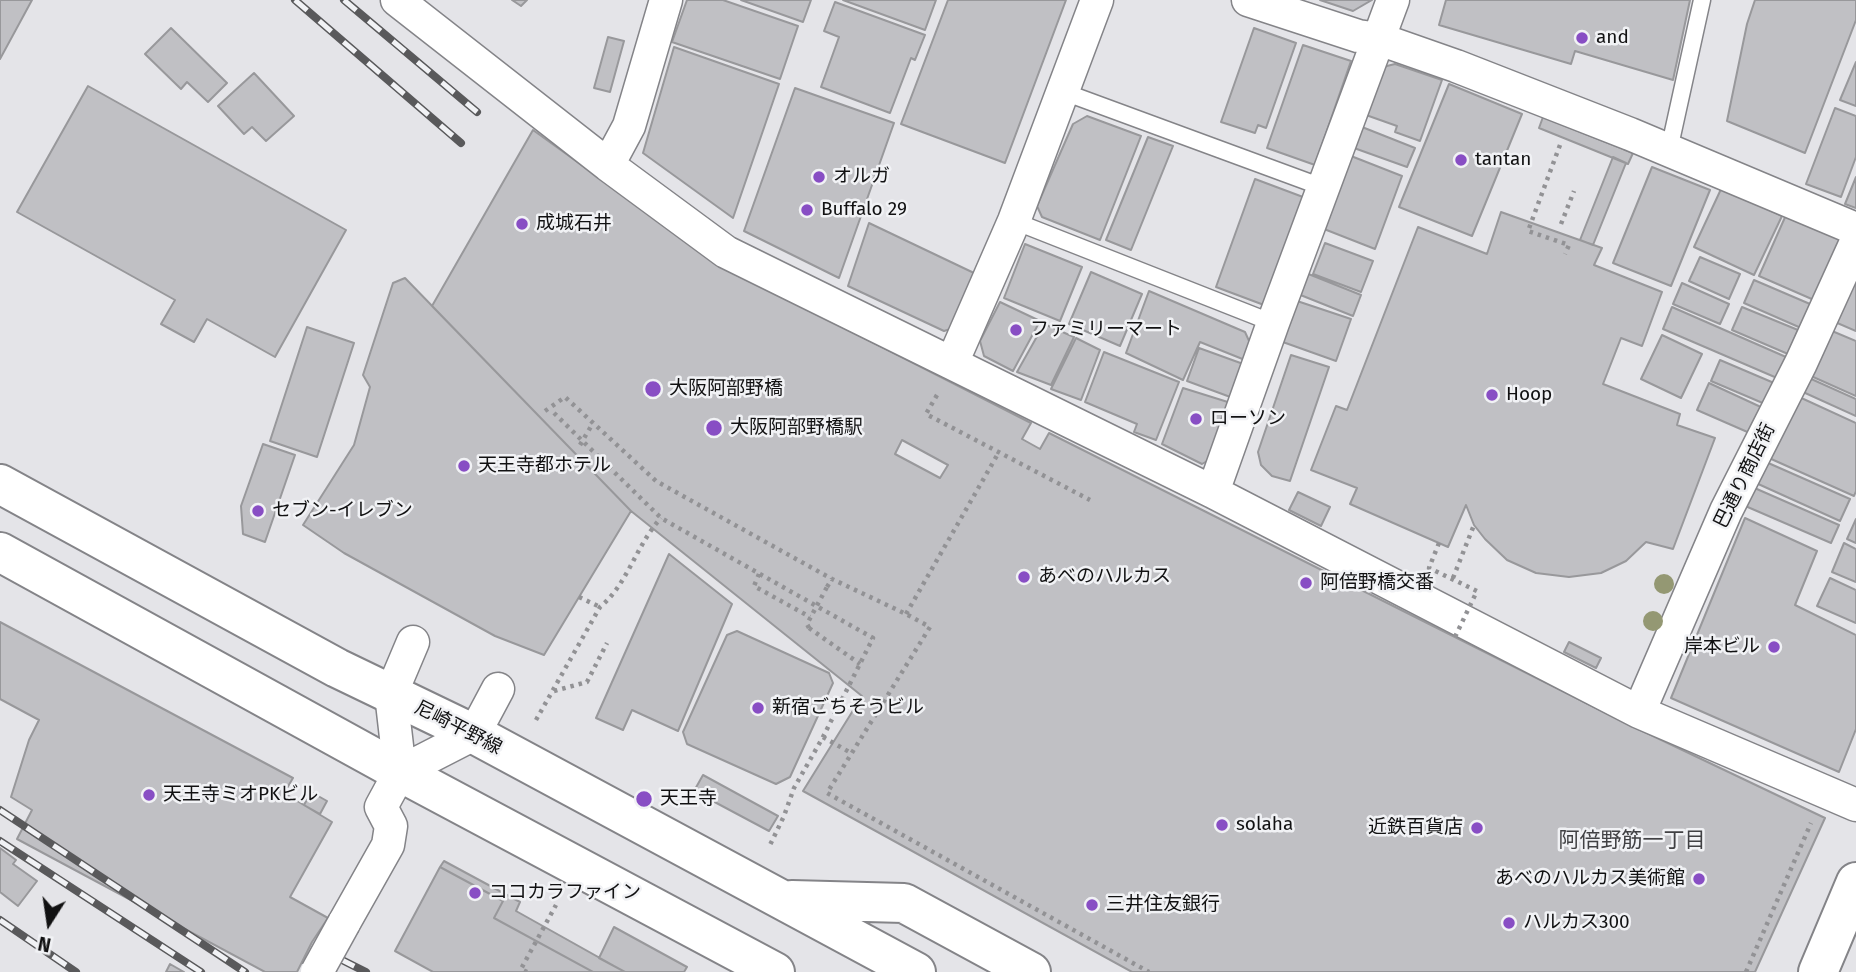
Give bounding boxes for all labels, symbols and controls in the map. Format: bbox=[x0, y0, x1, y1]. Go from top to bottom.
place label: and bbox=[1596, 27, 1629, 49]
marker: and bbox=[1574, 30, 1590, 46]
place label: tantan bbox=[1475, 149, 1531, 171]
marker: tantan bbox=[1453, 152, 1469, 168]
place label: オルガ bbox=[833, 166, 890, 188]
marker: オルガ bbox=[811, 169, 827, 185]
place label: Buffalo 29 bbox=[821, 199, 907, 221]
marker: Buffalo 29 bbox=[799, 202, 815, 218]
place label: 成城石井 bbox=[536, 213, 612, 235]
marker: 成城石井 bbox=[514, 216, 530, 232]
place label: ファミリーマート bbox=[1030, 319, 1182, 341]
marker: ファミリーマート bbox=[1008, 322, 1024, 338]
place label: 大阪阿部野橋 bbox=[669, 378, 783, 400]
marker: 大阪阿部野橋 bbox=[643, 379, 663, 399]
place label: Hoop bbox=[1506, 384, 1552, 406]
marker: Hoop bbox=[1484, 387, 1500, 403]
place label: ローソン bbox=[1210, 408, 1286, 430]
marker: ローソン bbox=[1188, 411, 1204, 427]
place label: 大阪阿部野橋駅 bbox=[730, 417, 863, 439]
marker: 大阪阿部野橋駅 bbox=[704, 418, 724, 438]
street label: 巴通り商店街 bbox=[1710, 420, 1780, 532]
place label: 天王寺都ホテル bbox=[478, 455, 611, 477]
marker: 天王寺都ホテル bbox=[456, 458, 472, 474]
place label: セブン-イレブン bbox=[272, 500, 413, 522]
marker: セブン-イレブン bbox=[250, 503, 266, 519]
place label: あべのハルカス bbox=[1038, 566, 1171, 588]
marker: あべのハルカス bbox=[1016, 569, 1032, 585]
place label: 阿倍野橋交番 bbox=[1320, 572, 1434, 594]
marker: 阿倍野橋交番 bbox=[1298, 575, 1314, 591]
place label: 岸本ビル bbox=[1684, 636, 1760, 658]
marker: 岸本ビル bbox=[1766, 639, 1782, 655]
street label: 尼崎平野線 bbox=[411, 696, 505, 760]
place label: 新宿ごちそうビル bbox=[772, 697, 924, 719]
marker: 新宿ごちそうビル bbox=[750, 700, 766, 716]
place label: 天王寺ミオPKビル bbox=[163, 784, 318, 806]
marker: 天王寺ミオPKビル bbox=[141, 787, 157, 803]
place label: 天王寺 bbox=[660, 788, 717, 810]
marker: 天王寺 bbox=[634, 789, 654, 809]
place label: solaha bbox=[1236, 814, 1293, 836]
marker: solaha bbox=[1214, 817, 1230, 833]
place label: 近鉄百貨店 bbox=[1368, 817, 1463, 839]
marker: 近鉄百貨店 bbox=[1469, 820, 1485, 836]
district label: 阿倍野筋一丁目 bbox=[1559, 828, 1705, 854]
place label: あべのハルカス美術館 bbox=[1495, 868, 1685, 890]
marker: あべのハルカス美術館 bbox=[1691, 871, 1707, 887]
place label: ココカラファイン bbox=[489, 882, 641, 904]
marker: ココカラファイン bbox=[467, 885, 483, 901]
north arrow bbox=[14, 888, 84, 958]
place label: 三井住友銀行 bbox=[1106, 894, 1220, 916]
marker: 三井住友銀行 bbox=[1084, 897, 1100, 913]
place label: ハルカス300 bbox=[1523, 912, 1630, 934]
marker: ハルカス300 bbox=[1501, 915, 1517, 931]
text: N bbox=[36, 931, 53, 957]

